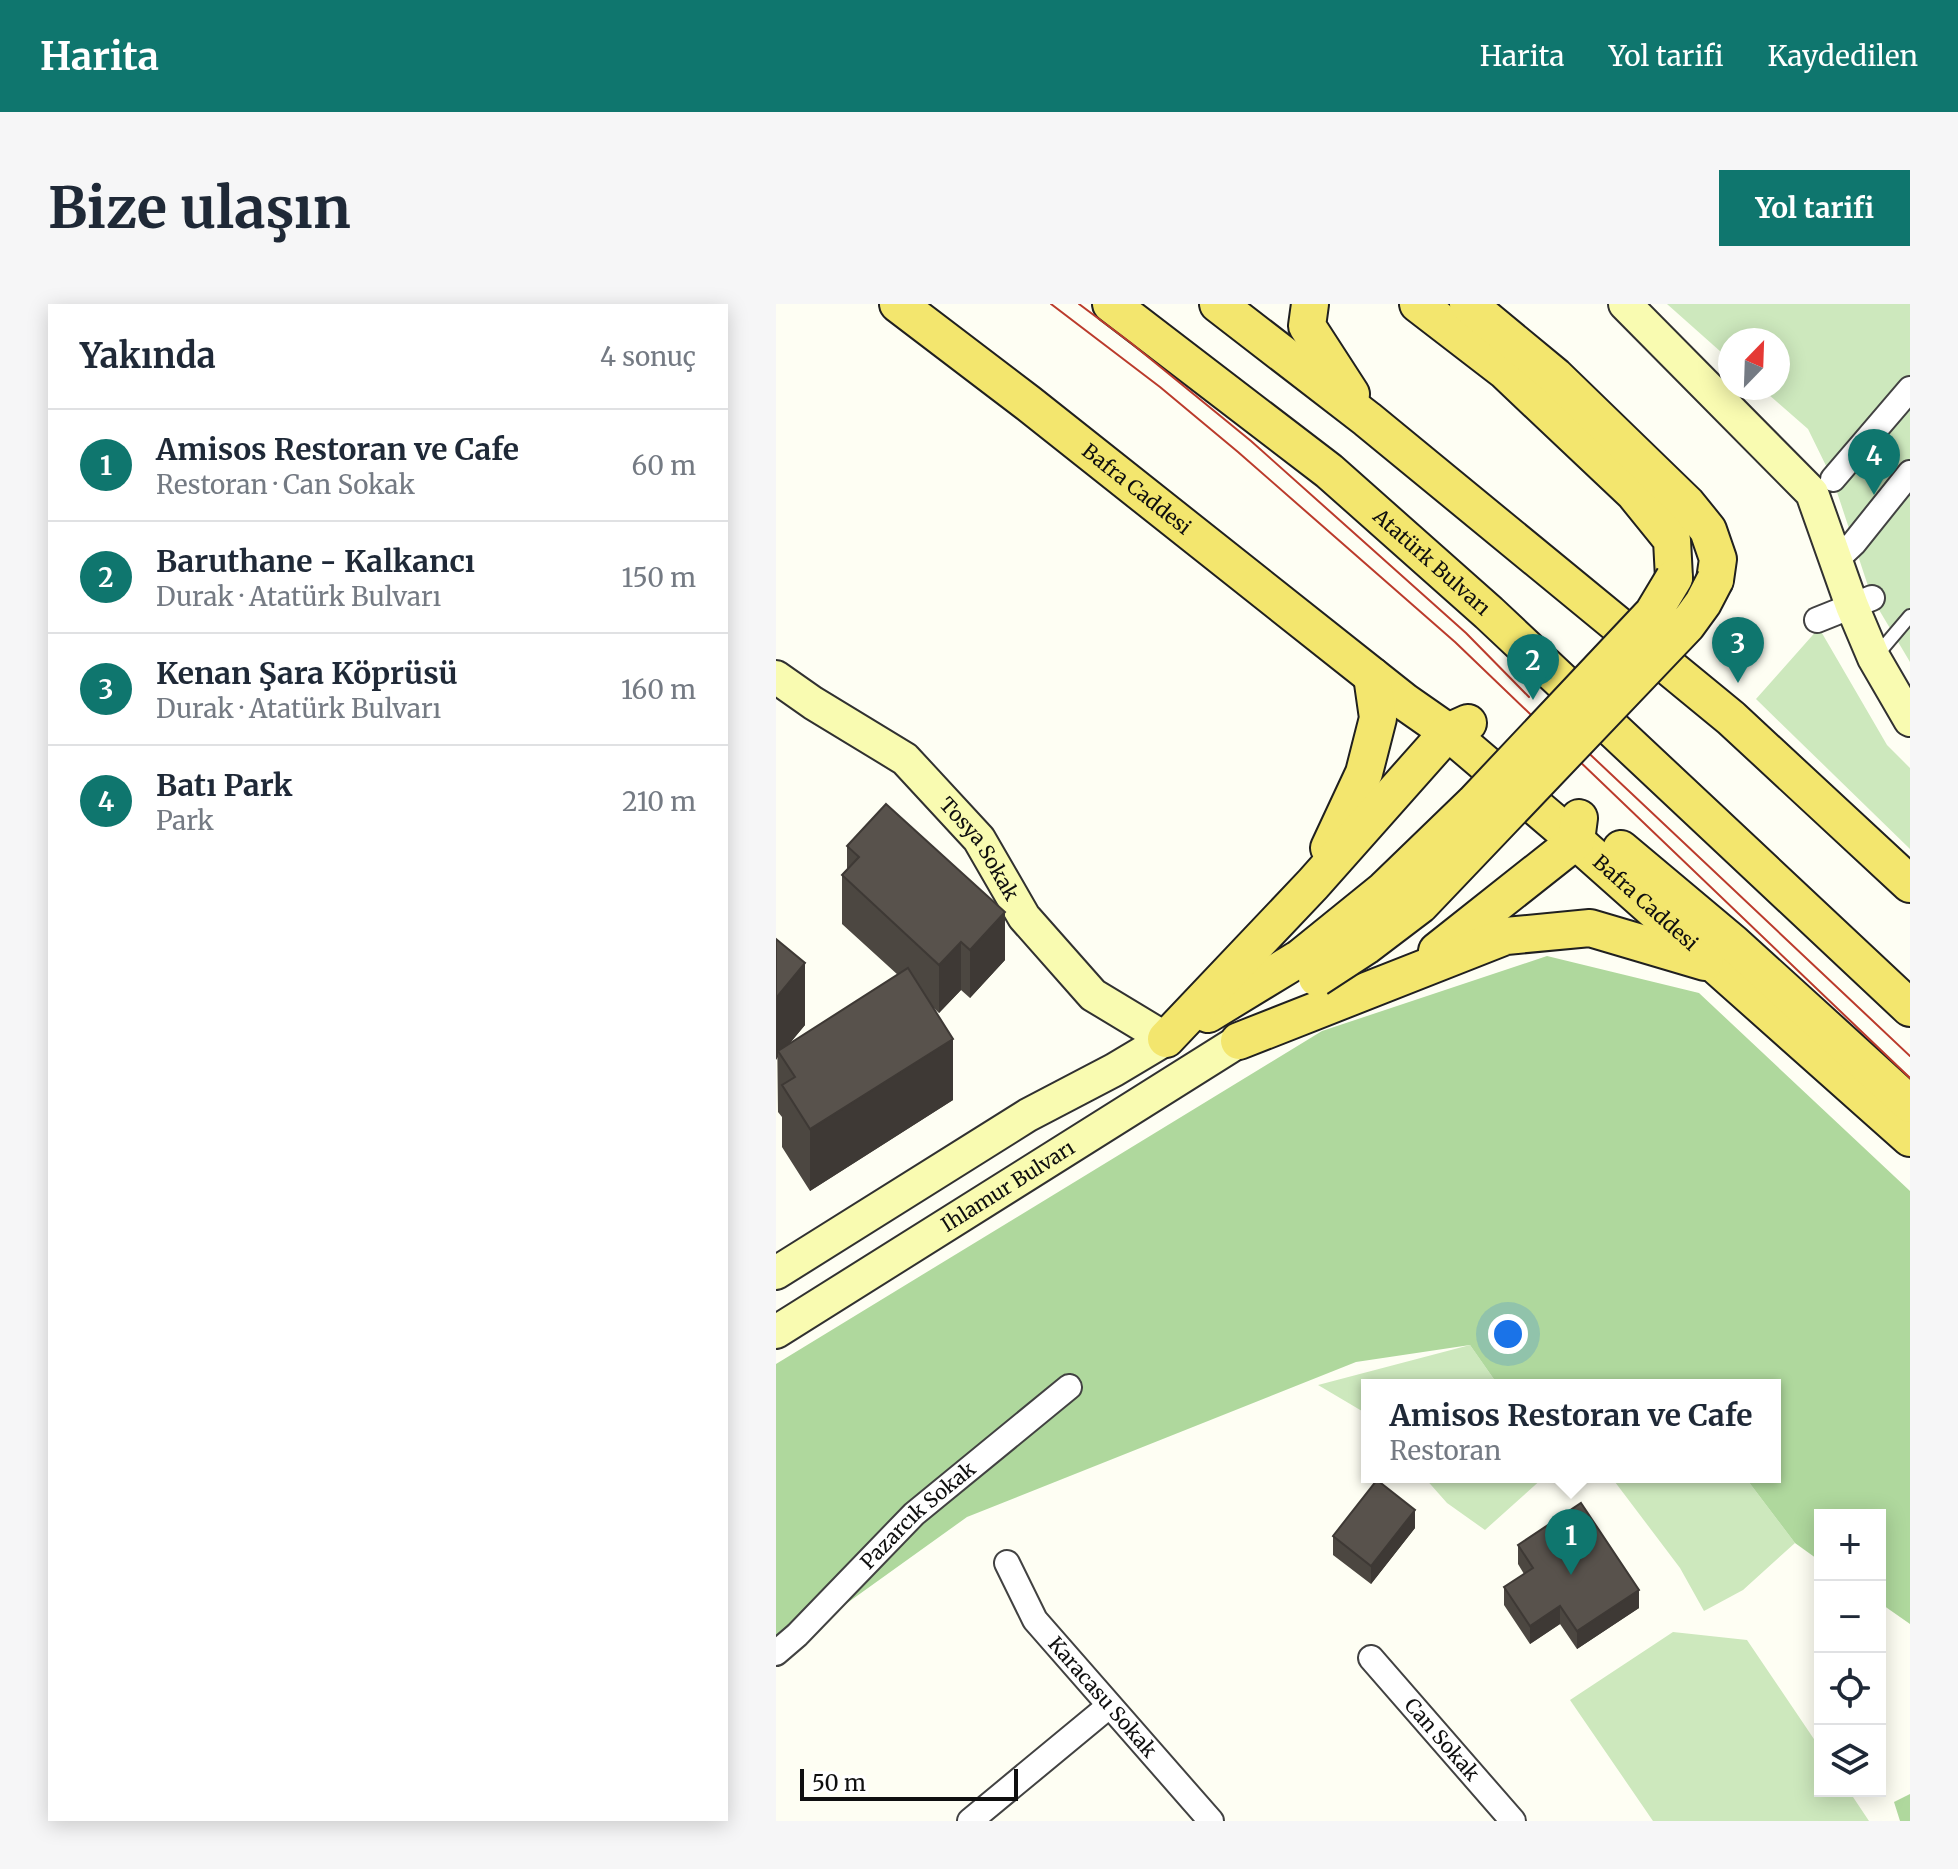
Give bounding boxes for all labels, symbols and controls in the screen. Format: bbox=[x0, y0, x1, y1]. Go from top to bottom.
text: Harita bbox=[40, 33, 159, 80]
text: Harita bbox=[1480, 38, 1565, 74]
text: Yol tarifi bbox=[1609, 38, 1724, 74]
text: Kaydedilen bbox=[1768, 38, 1918, 74]
button: Yol tarifi bbox=[1719, 170, 1910, 246]
text: Bize ulaşın bbox=[48, 173, 351, 243]
north arrow bbox=[1718, 328, 1790, 400]
text: Yakında bbox=[80, 335, 216, 377]
text: 4 sonuç bbox=[600, 340, 696, 373]
pin: 4 bbox=[1848, 429, 1900, 495]
text: Amisos Restoran ve Cafe bbox=[156, 430, 519, 468]
street label: Bafra Caddesi bbox=[1077, 438, 1196, 540]
text: 1 bbox=[100, 449, 112, 482]
text: 60 m bbox=[632, 449, 696, 482]
text: Restoran · Can Sokak bbox=[156, 468, 415, 501]
street label: Atatürk Bulvarı bbox=[1368, 503, 1496, 620]
text: Baruthane - Kalkancı bbox=[156, 542, 475, 580]
text: 2 bbox=[98, 561, 114, 594]
text: 150 m bbox=[622, 561, 696, 594]
text: Durak · Atatürk Bulvarı bbox=[156, 580, 441, 613]
pin: 3 bbox=[1712, 617, 1764, 683]
pin: 2 bbox=[1507, 634, 1559, 700]
text: Kenan Şara Köprüsü bbox=[156, 654, 458, 692]
text: 3 bbox=[99, 673, 113, 706]
text: 160 m bbox=[621, 673, 696, 706]
text: Durak · Atatürk Bulvarı bbox=[156, 692, 441, 725]
text: Batı Park bbox=[156, 766, 292, 804]
text: 4 bbox=[98, 785, 114, 818]
text: 210 m bbox=[622, 785, 696, 818]
street label: Tosya Sokak bbox=[935, 792, 1025, 905]
text: Park bbox=[156, 804, 214, 837]
street label: Bafra Caddesi bbox=[1588, 849, 1703, 956]
street label: Ihlamur Bulvarı bbox=[936, 1135, 1079, 1237]
your location bbox=[1488, 1314, 1528, 1354]
popup bbox=[1361, 1379, 1781, 1483]
text: Amisos Restoran ve Cafe bbox=[1390, 1396, 1752, 1434]
text: Restoran bbox=[1390, 1434, 1501, 1467]
street label: Pazarcık Sokak bbox=[855, 1456, 980, 1574]
pin: 1 bbox=[1545, 1509, 1597, 1575]
map controls bbox=[1814, 1509, 1886, 1797]
button: + bbox=[1814, 1509, 1886, 1581]
button: − bbox=[1814, 1581, 1886, 1653]
street label: Karacasu Sokak bbox=[1043, 1631, 1163, 1763]
button: locate bbox=[1814, 1653, 1886, 1725]
street label: Can Sokak bbox=[1400, 1693, 1485, 1786]
button: layers bbox=[1814, 1725, 1886, 1797]
scale bar bbox=[800, 1765, 1018, 1801]
text: 50 m bbox=[812, 1769, 866, 1797]

